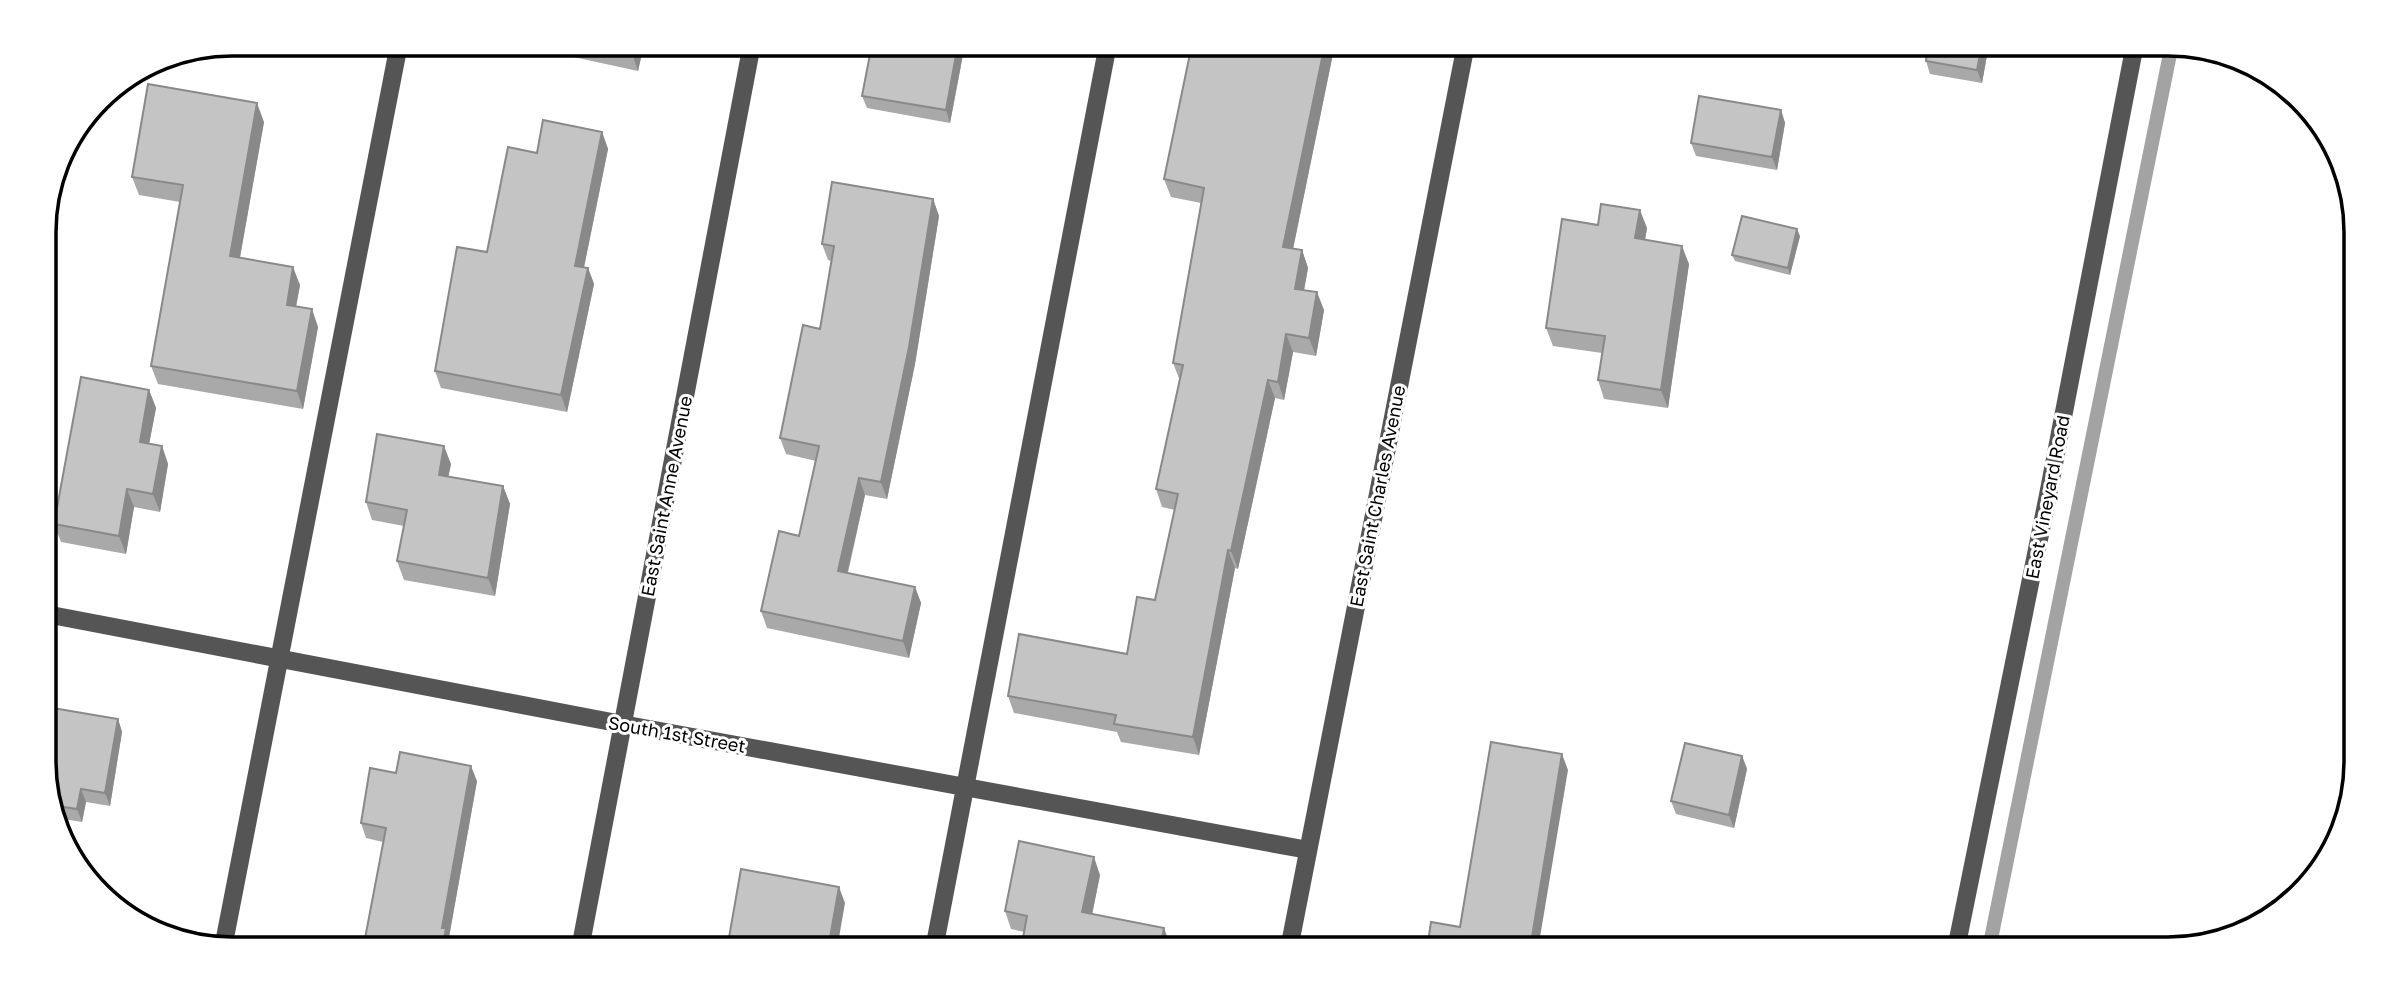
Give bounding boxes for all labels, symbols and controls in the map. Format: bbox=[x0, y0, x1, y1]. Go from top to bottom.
street label: East Saint Charles Avenue bbox=[1345, 383, 1409, 609]
street label: East Saint Anne Avenue bbox=[636, 394, 696, 598]
street label: East Vineyard Road bbox=[2020, 413, 2074, 581]
street label: South 1st Street bbox=[607, 711, 747, 757]

